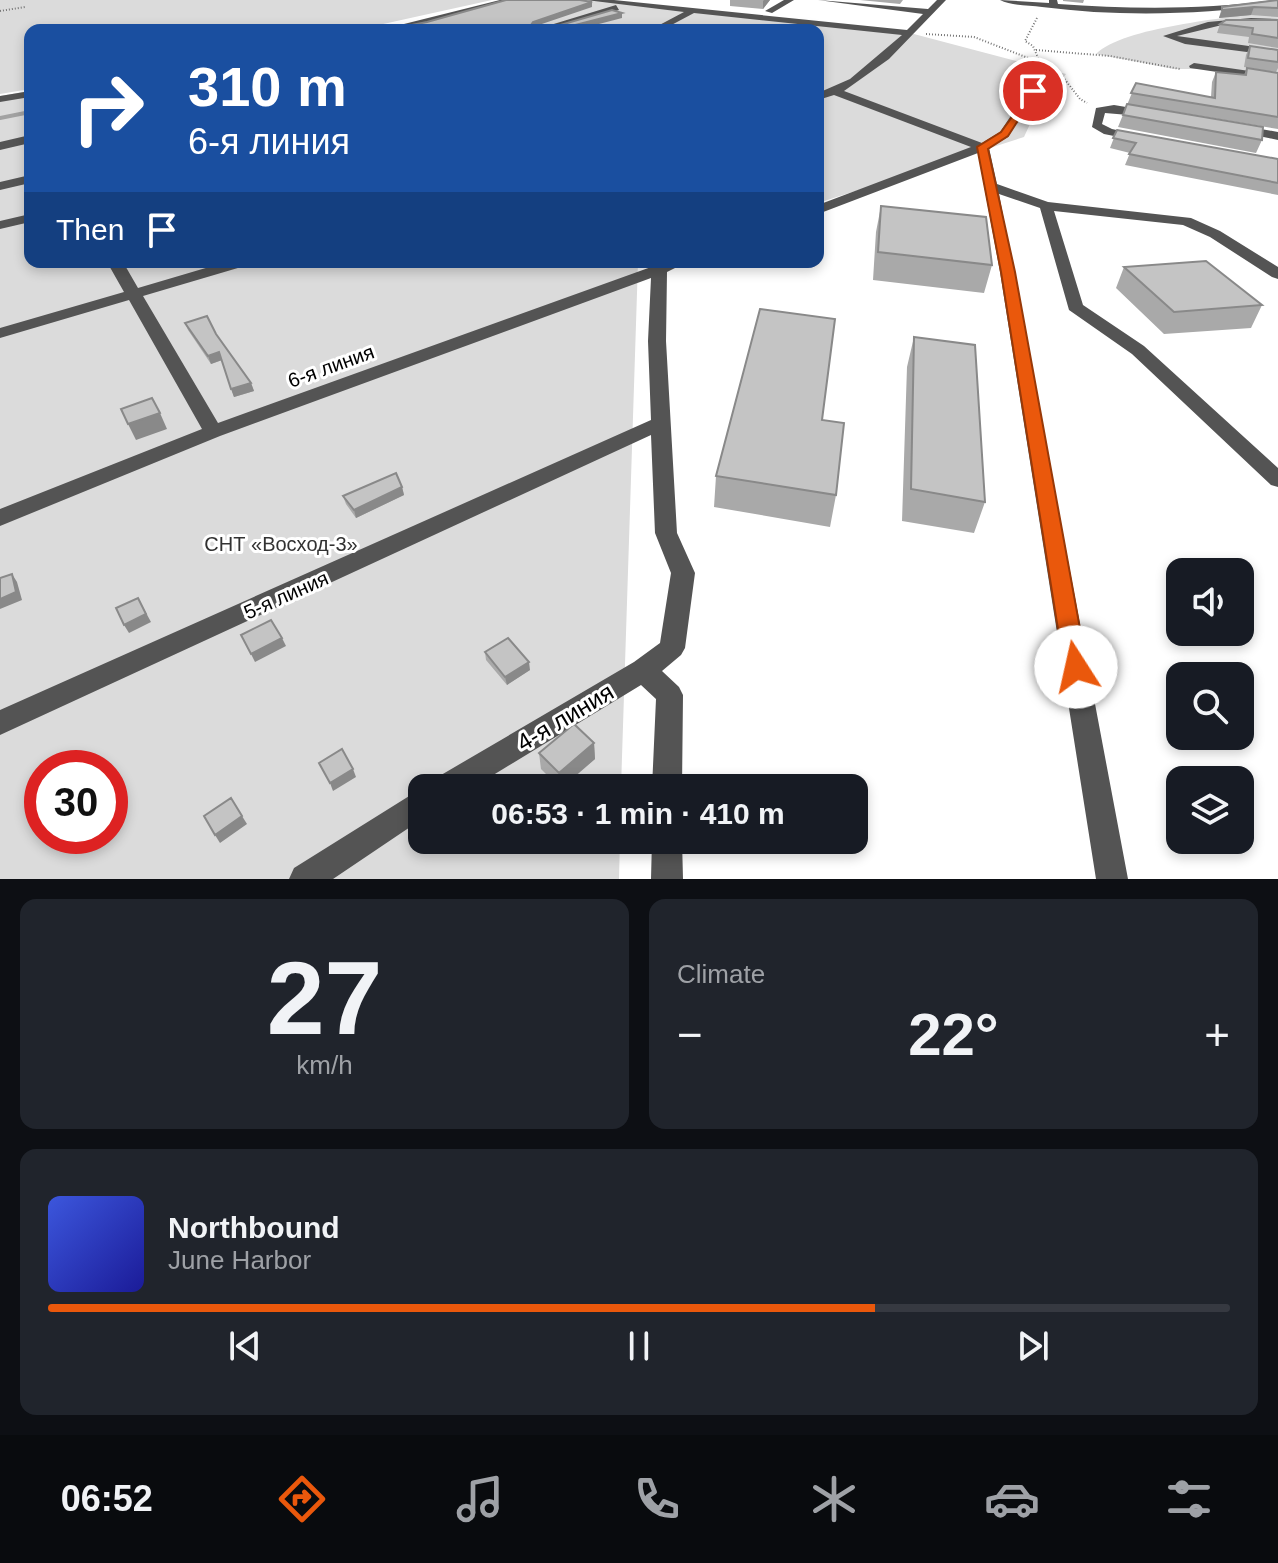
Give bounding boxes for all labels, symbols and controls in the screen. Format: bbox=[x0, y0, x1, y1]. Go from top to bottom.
text: 310 m bbox=[188, 55, 347, 118]
icon: right bbox=[56, 56, 160, 160]
pin bbox=[999, 57, 1067, 125]
icon: arrive bbox=[1011, 69, 1055, 113]
text: 6-я линия bbox=[188, 121, 350, 162]
icon: arrive bbox=[140, 208, 184, 252]
text: Then bbox=[56, 213, 124, 246]
street label: 6-я линия bbox=[285, 340, 377, 392]
park label: СНТ «Восход-3» bbox=[204, 533, 358, 555]
map controls bbox=[1166, 558, 1254, 854]
button: sound bbox=[1166, 558, 1254, 646]
street label: 5-я линия bbox=[240, 567, 332, 623]
position arrow bbox=[1034, 625, 1118, 709]
button: search bbox=[1166, 662, 1254, 750]
street label: 4-я линия bbox=[512, 678, 618, 756]
speed limit sign: 30 bbox=[24, 750, 128, 854]
button: layers bbox=[1166, 766, 1254, 854]
text: 06:53 · 1 min · 410 m bbox=[491, 797, 785, 830]
text: 27 bbox=[267, 940, 382, 1056]
text: Climate bbox=[677, 959, 765, 989]
text: 22° bbox=[908, 1001, 999, 1068]
text: − bbox=[677, 1010, 703, 1059]
text: + bbox=[1204, 1010, 1230, 1059]
text: km/h bbox=[296, 1050, 353, 1080]
text: Northbound bbox=[168, 1211, 340, 1244]
text: June Harbor bbox=[168, 1245, 311, 1275]
icon: previous bbox=[223, 1324, 267, 1368]
icon: pause bbox=[617, 1324, 661, 1368]
icon: next bbox=[1011, 1324, 1055, 1368]
icon: directions bbox=[274, 1471, 330, 1527]
icon: music bbox=[452, 1471, 508, 1527]
icon: phone bbox=[629, 1471, 685, 1527]
icon: climate bbox=[806, 1471, 862, 1527]
icon: car bbox=[984, 1471, 1040, 1527]
icon: filters bbox=[1161, 1471, 1217, 1527]
text: 06:52 bbox=[61, 1478, 153, 1519]

